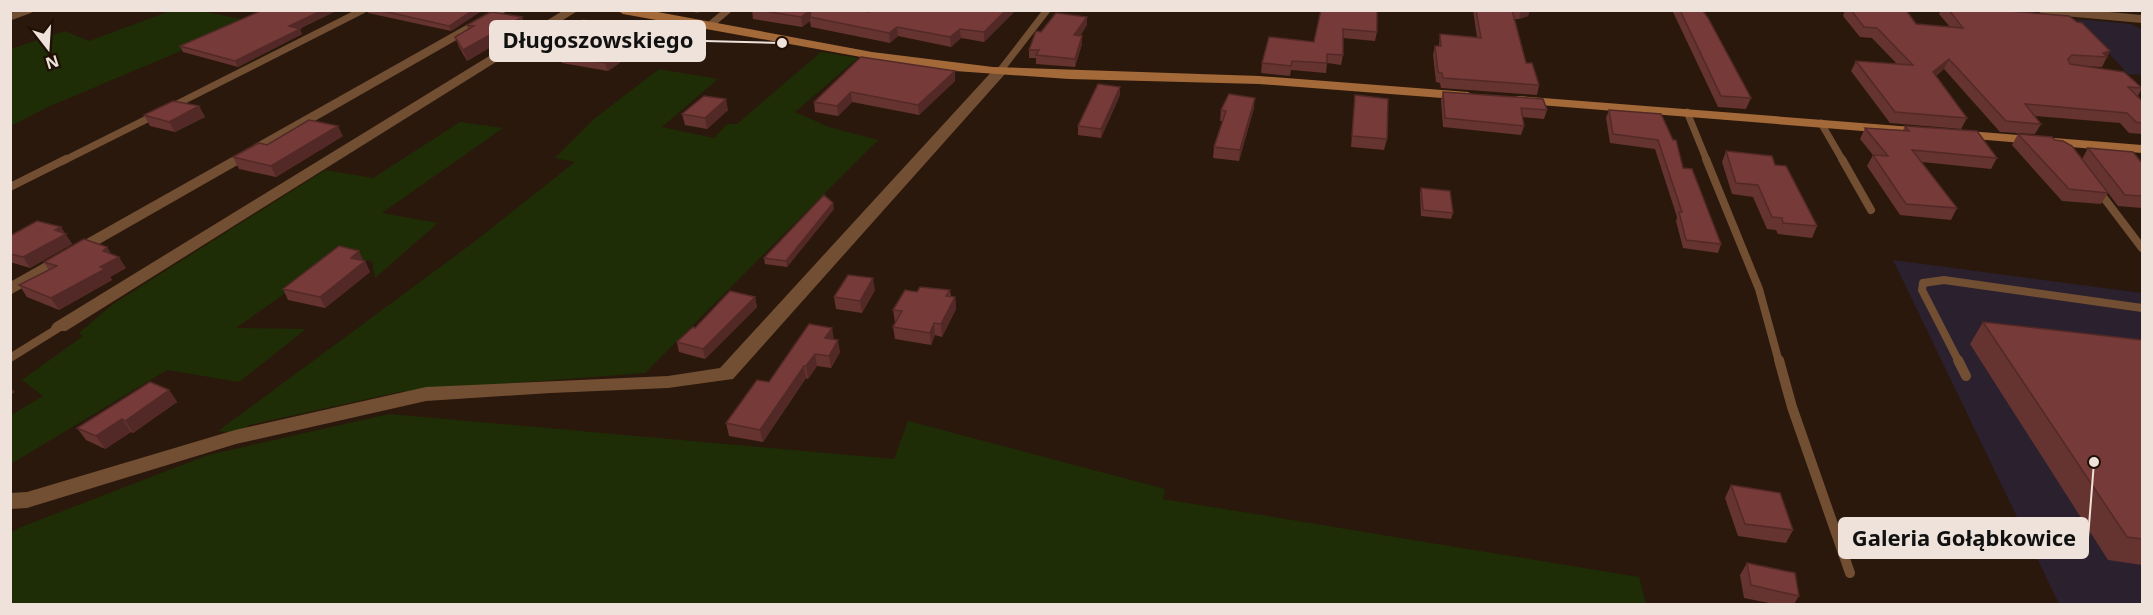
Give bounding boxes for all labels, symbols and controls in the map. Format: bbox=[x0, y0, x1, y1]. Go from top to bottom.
north arrow bbox=[18, 18, 78, 78]
callout: Długoszowskiego bbox=[490, 21, 705, 61]
text: Długoszowskiego bbox=[503, 24, 693, 54]
text: N bbox=[43, 50, 62, 75]
callout: Galeria Gołąbkowice bbox=[1839, 518, 2088, 558]
text: Galeria Gołąbkowice bbox=[1852, 522, 2076, 552]

